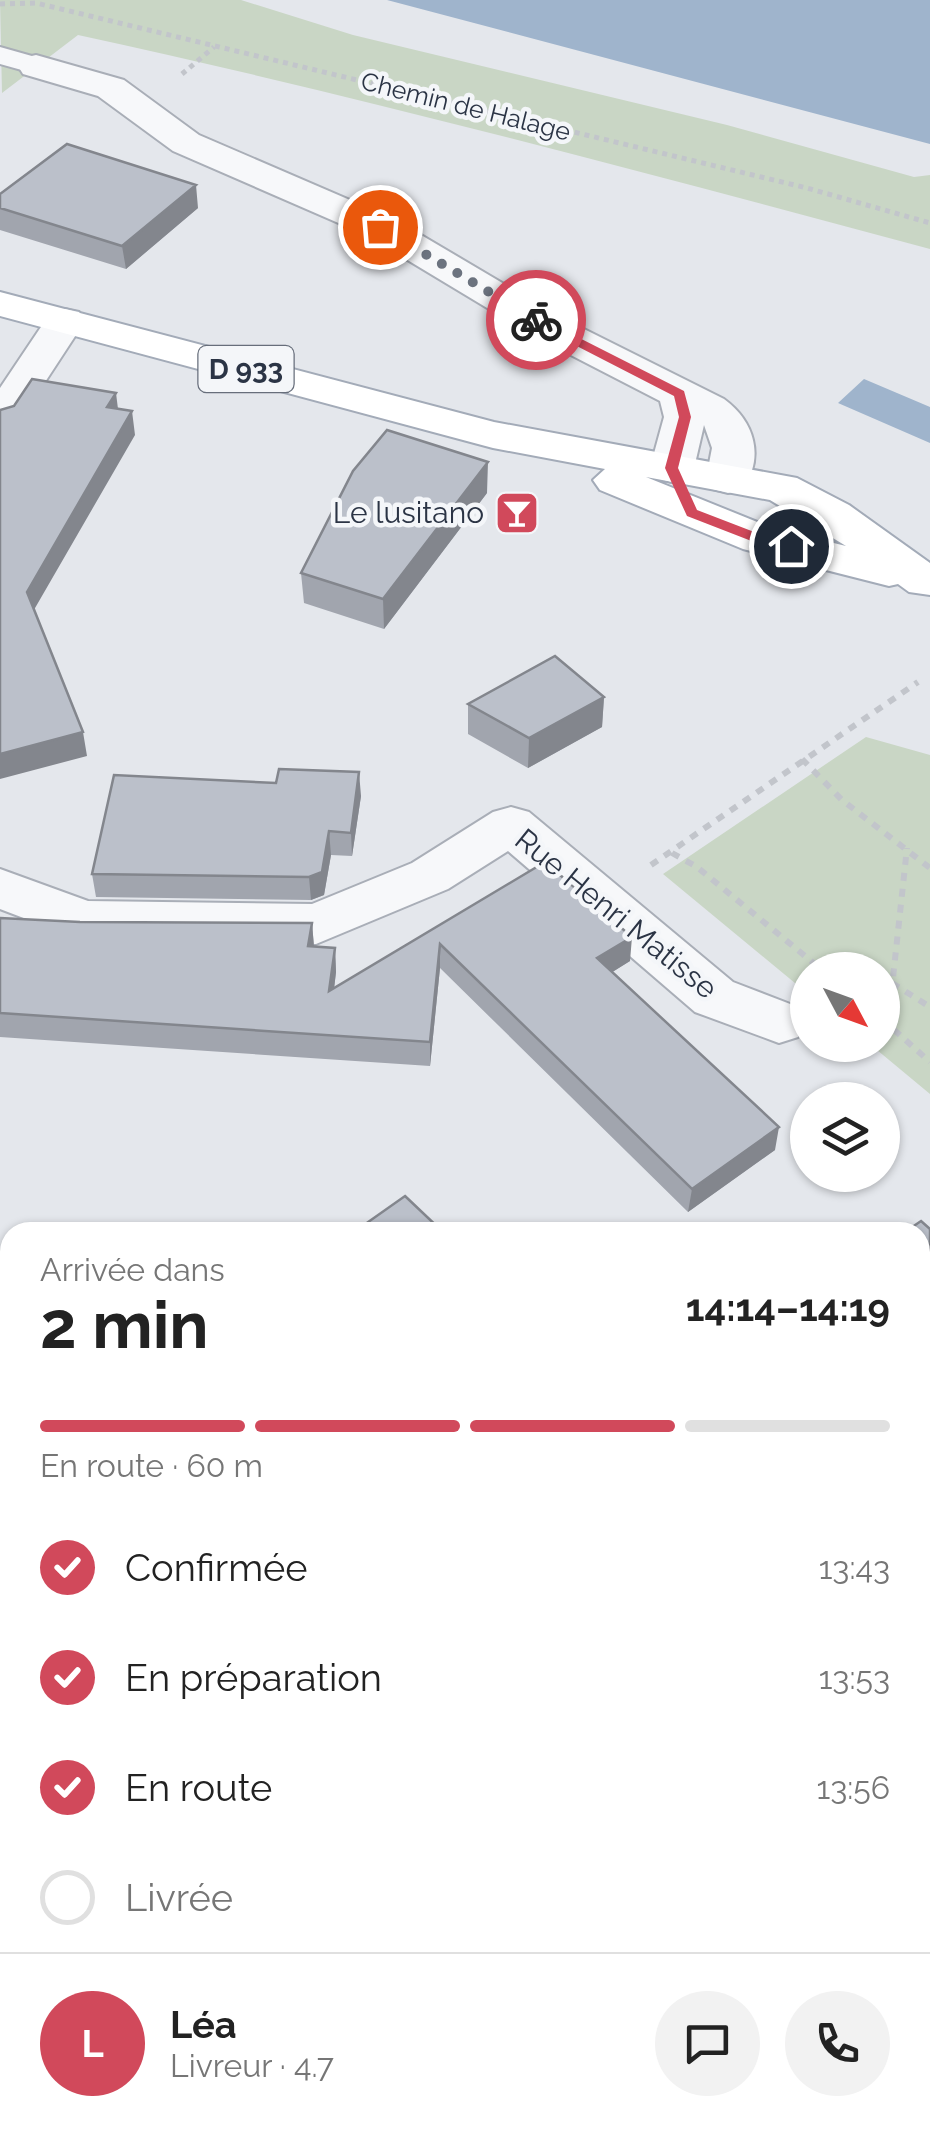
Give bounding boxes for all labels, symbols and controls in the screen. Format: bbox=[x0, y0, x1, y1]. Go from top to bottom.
street label: Chemin de Halage bbox=[358, 65, 574, 147]
pin bbox=[338, 185, 423, 270]
icon: bag bbox=[353, 200, 408, 255]
courier bbox=[486, 270, 586, 370]
icon: bike bbox=[509, 293, 564, 348]
road number: D 933 bbox=[198, 346, 294, 392]
bar icon: Le lusitano bbox=[494, 490, 540, 536]
place label: Le lusitano bbox=[333, 495, 484, 530]
pin bbox=[749, 504, 834, 589]
icon: home bbox=[764, 519, 819, 574]
street label: Rue Henri Matisse bbox=[508, 821, 724, 1006]
north arrow bbox=[790, 952, 900, 1062]
map controls bbox=[790, 952, 900, 1192]
button: layers bbox=[790, 1082, 900, 1192]
text: Arrivée dans bbox=[40, 1251, 225, 1288]
text: 14:14–14:19 bbox=[686, 1285, 890, 1330]
text: 2 min bbox=[40, 1287, 209, 1363]
text: En route · 60 m bbox=[40, 1447, 263, 1484]
icon: check bbox=[40, 1540, 95, 1595]
text: Confirmée bbox=[125, 1545, 308, 1590]
text: 13:43 bbox=[819, 1549, 890, 1586]
icon: check bbox=[40, 1650, 95, 1705]
text: En préparation bbox=[125, 1655, 382, 1700]
text: 13:53 bbox=[819, 1659, 890, 1696]
icon: check bbox=[40, 1760, 95, 1815]
text: En route bbox=[125, 1765, 272, 1810]
text: 13:56 bbox=[816, 1769, 890, 1806]
text: Livrée bbox=[125, 1875, 233, 1920]
button: chat bbox=[655, 1991, 760, 2096]
button: phone bbox=[785, 1991, 890, 2096]
text: Léa bbox=[170, 2002, 237, 2047]
text: L bbox=[81, 2021, 104, 2066]
text: Livreur · 4.7 bbox=[170, 2047, 334, 2084]

